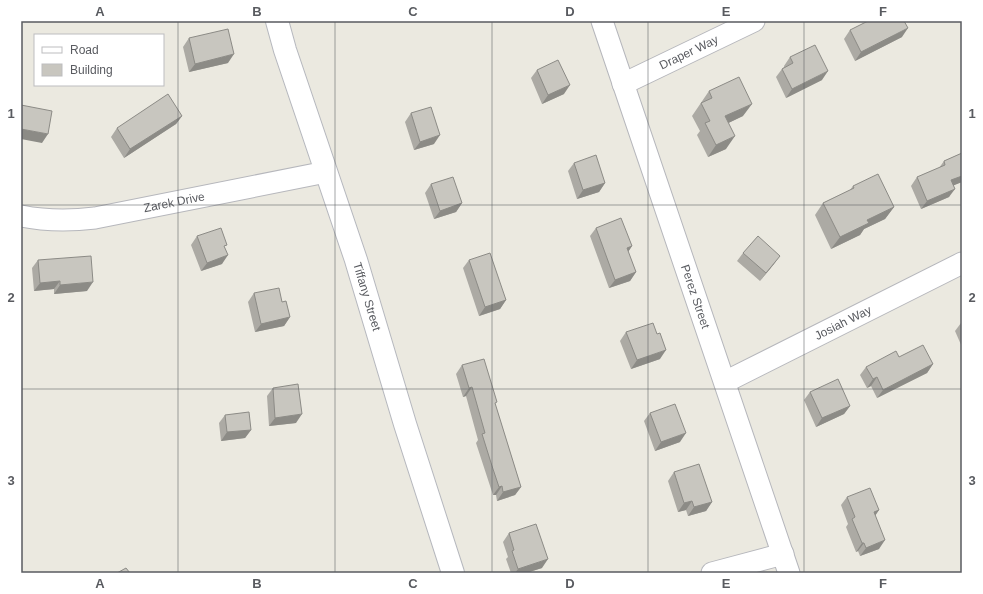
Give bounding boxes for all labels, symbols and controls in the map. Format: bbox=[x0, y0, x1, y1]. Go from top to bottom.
text: A bbox=[95, 4, 105, 19]
text: B bbox=[252, 4, 262, 19]
text: C bbox=[408, 4, 418, 19]
text: D bbox=[565, 4, 575, 19]
text: E bbox=[722, 4, 731, 19]
text: F bbox=[879, 4, 887, 19]
street label: Draper Way bbox=[657, 32, 721, 72]
legend bbox=[34, 34, 164, 86]
text: Road bbox=[70, 43, 99, 57]
text: Building bbox=[70, 63, 113, 77]
text: 1 bbox=[7, 106, 15, 121]
text: 1 bbox=[968, 106, 976, 121]
street label: Zarek Drive bbox=[142, 189, 206, 215]
street label: Tiffany Street bbox=[350, 261, 384, 333]
street label: Perez Street bbox=[678, 263, 713, 331]
text: 2 bbox=[7, 290, 15, 305]
text: 2 bbox=[968, 290, 976, 305]
street label: Josiah Way bbox=[812, 303, 874, 343]
text: 3 bbox=[7, 473, 15, 488]
text: 3 bbox=[968, 473, 976, 488]
text: A bbox=[95, 576, 105, 591]
text: B bbox=[252, 576, 262, 591]
text: C bbox=[408, 576, 418, 591]
text: D bbox=[565, 576, 575, 591]
text: E bbox=[722, 576, 731, 591]
text: F bbox=[879, 576, 887, 591]

